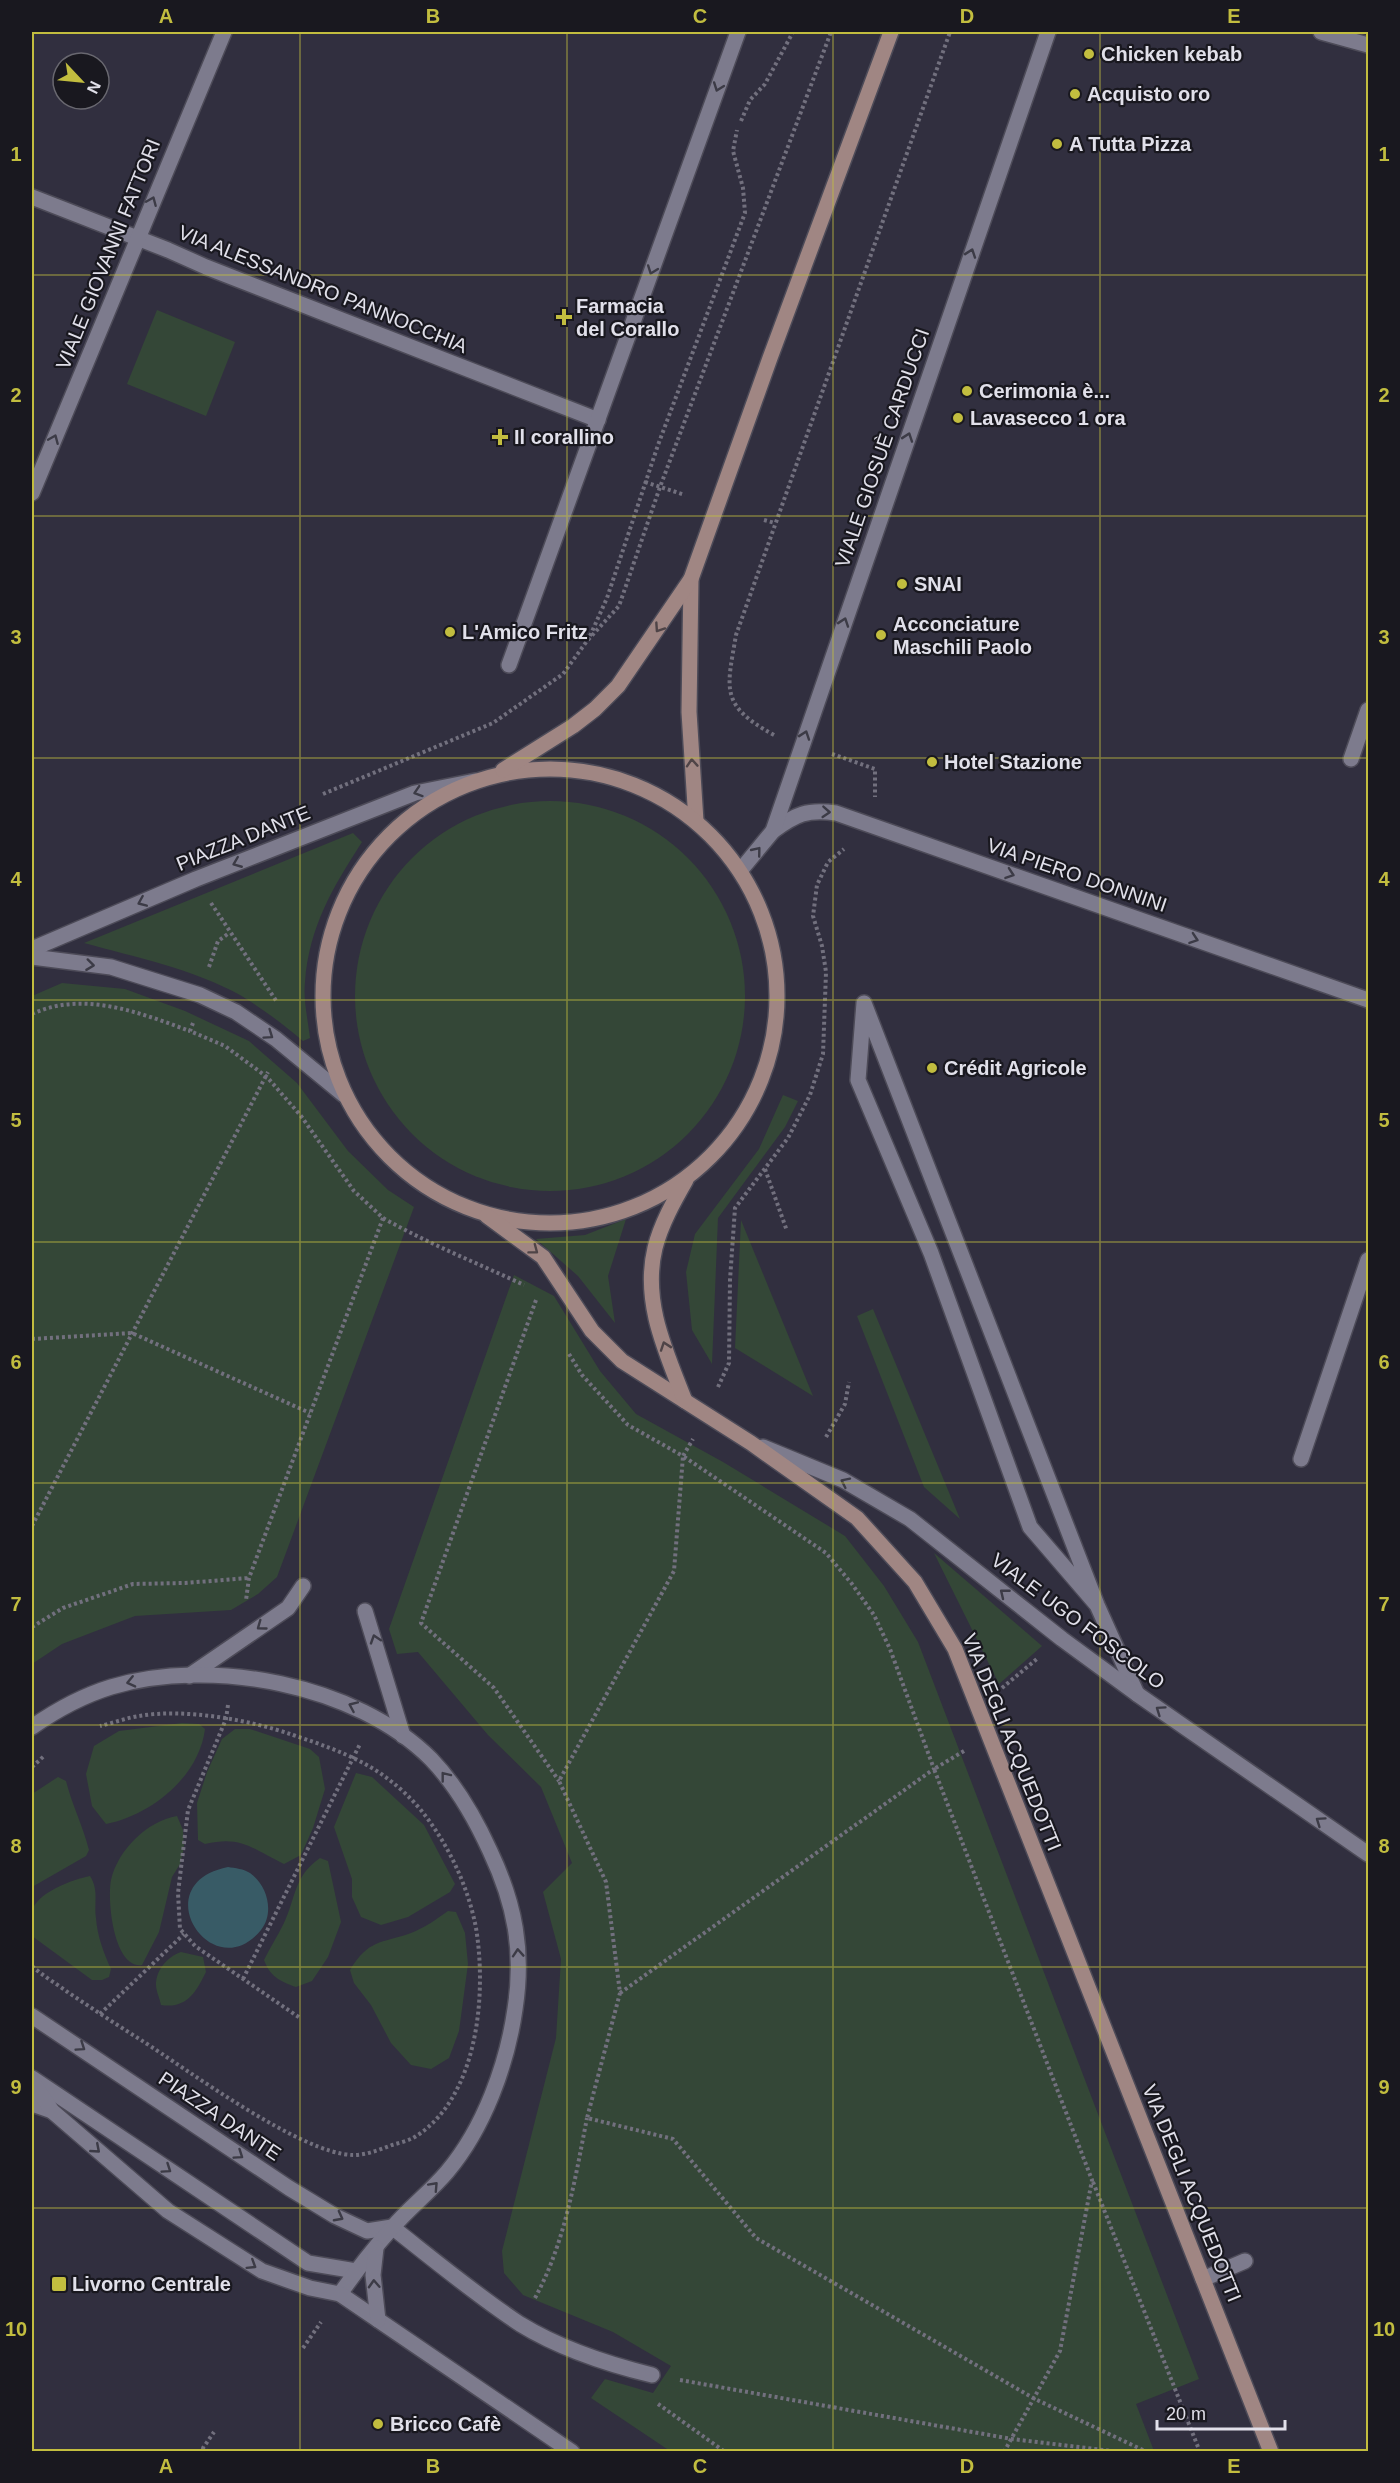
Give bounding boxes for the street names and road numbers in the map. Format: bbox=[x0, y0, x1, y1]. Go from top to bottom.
street label: VIALE GIOVANNI FATTORI bbox=[52, 136, 164, 372]
street label: VIA ALESSANDRO PANNOCCHIA bbox=[175, 221, 471, 357]
street label: VIALE GIOSUÈ CARDUCCI bbox=[831, 326, 933, 570]
street label: PIAZZA DANTE bbox=[173, 801, 313, 875]
street label: VIA PIERO DONNINI bbox=[984, 834, 1170, 916]
street label: VIALE UGO FOSCOLO bbox=[987, 1549, 1169, 1693]
street label: VIA DEGLI ACQUEDOTTI bbox=[958, 1630, 1066, 1854]
street label: PIAZZA DANTE bbox=[155, 2067, 285, 2165]
street label: VIA DEGLI ACQUEDOTTI bbox=[1138, 2081, 1246, 2305]

